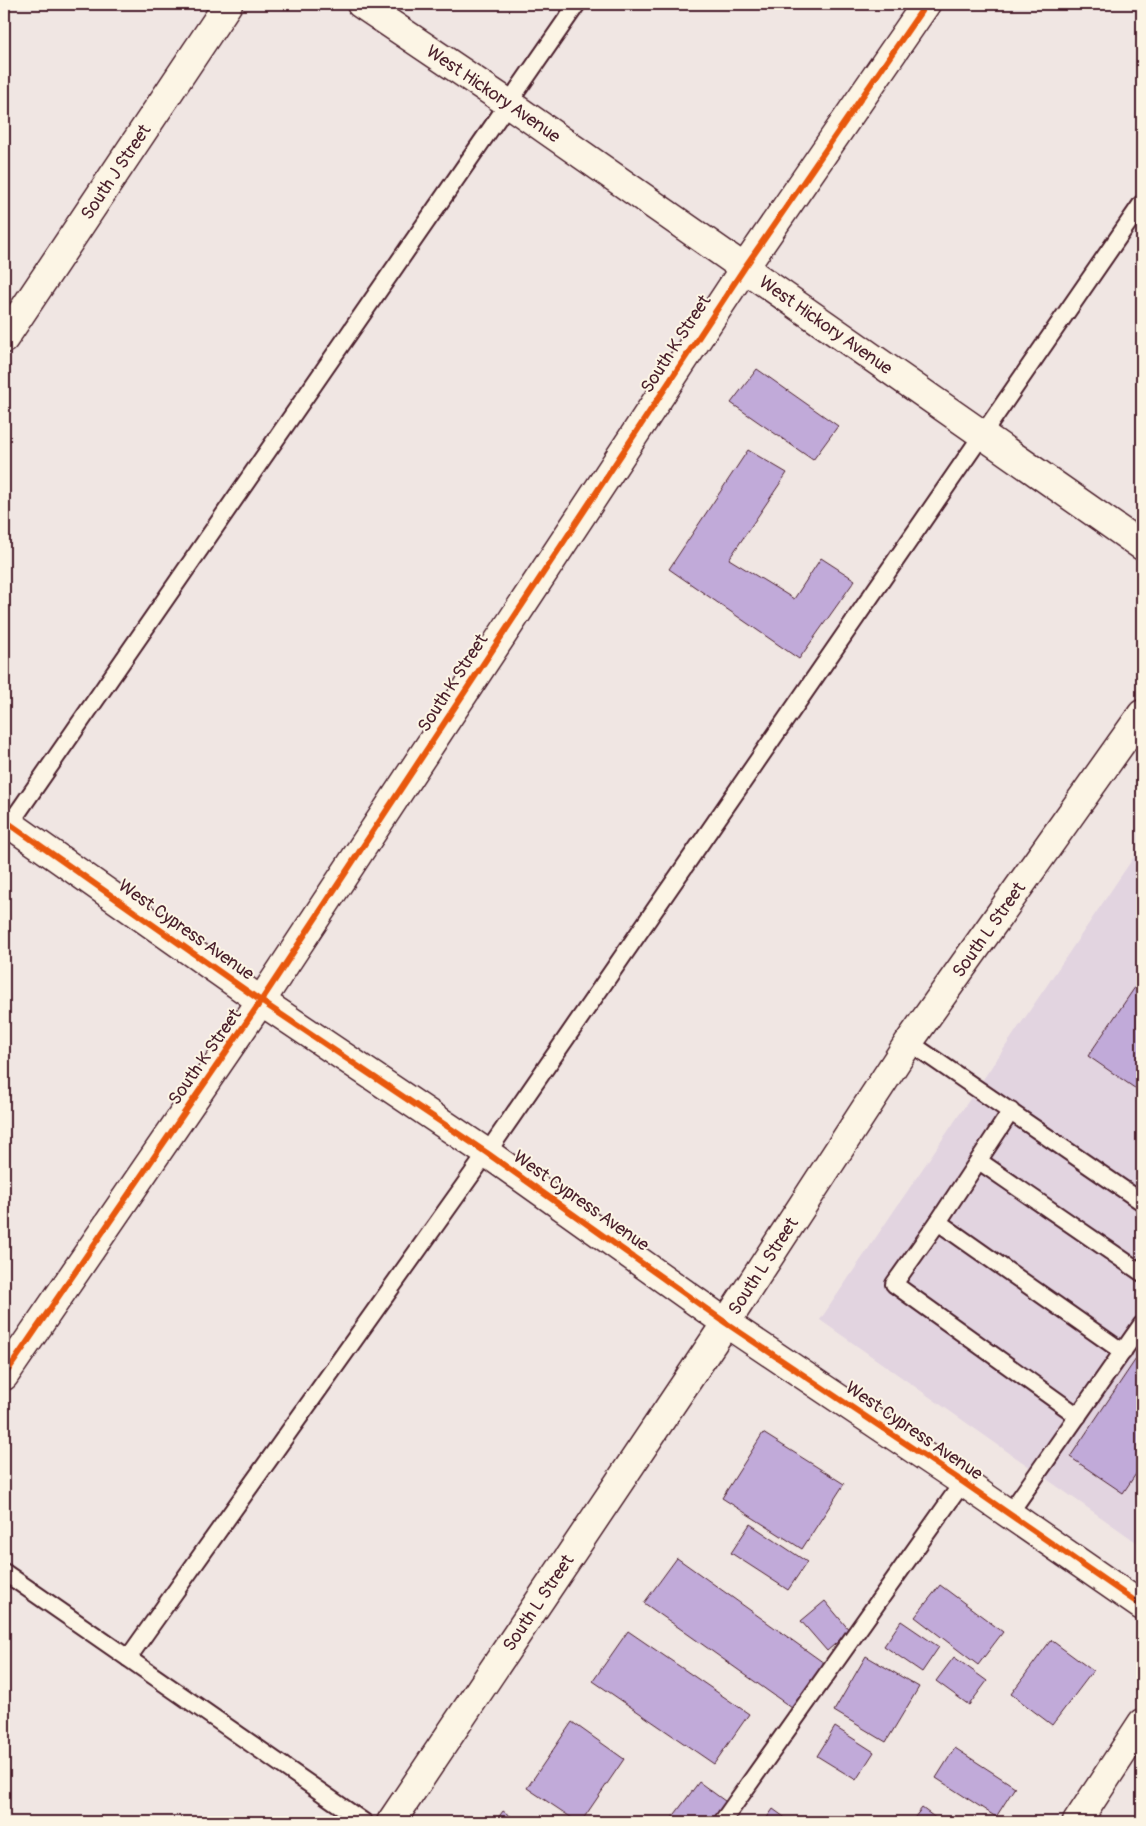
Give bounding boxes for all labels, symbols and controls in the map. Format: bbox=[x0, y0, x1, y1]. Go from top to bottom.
street label: West Hickory Avenue bbox=[422, 40, 565, 148]
street label: South J Street bbox=[76, 119, 156, 224]
street label: West Hickory Avenue bbox=[755, 270, 897, 380]
street label: South K Street bbox=[636, 290, 717, 397]
street label: South K Street bbox=[413, 629, 494, 736]
street label: West Cypress Avenue bbox=[113, 874, 259, 986]
street label: South L Street bbox=[947, 877, 1031, 982]
street label: South K Street bbox=[163, 1004, 247, 1110]
street label: West Cypress Avenue bbox=[508, 1145, 654, 1257]
street label: South L Street bbox=[723, 1212, 804, 1319]
street label: West Cypress Avenue bbox=[841, 1376, 987, 1486]
street label: South L Street bbox=[497, 1549, 579, 1656]

